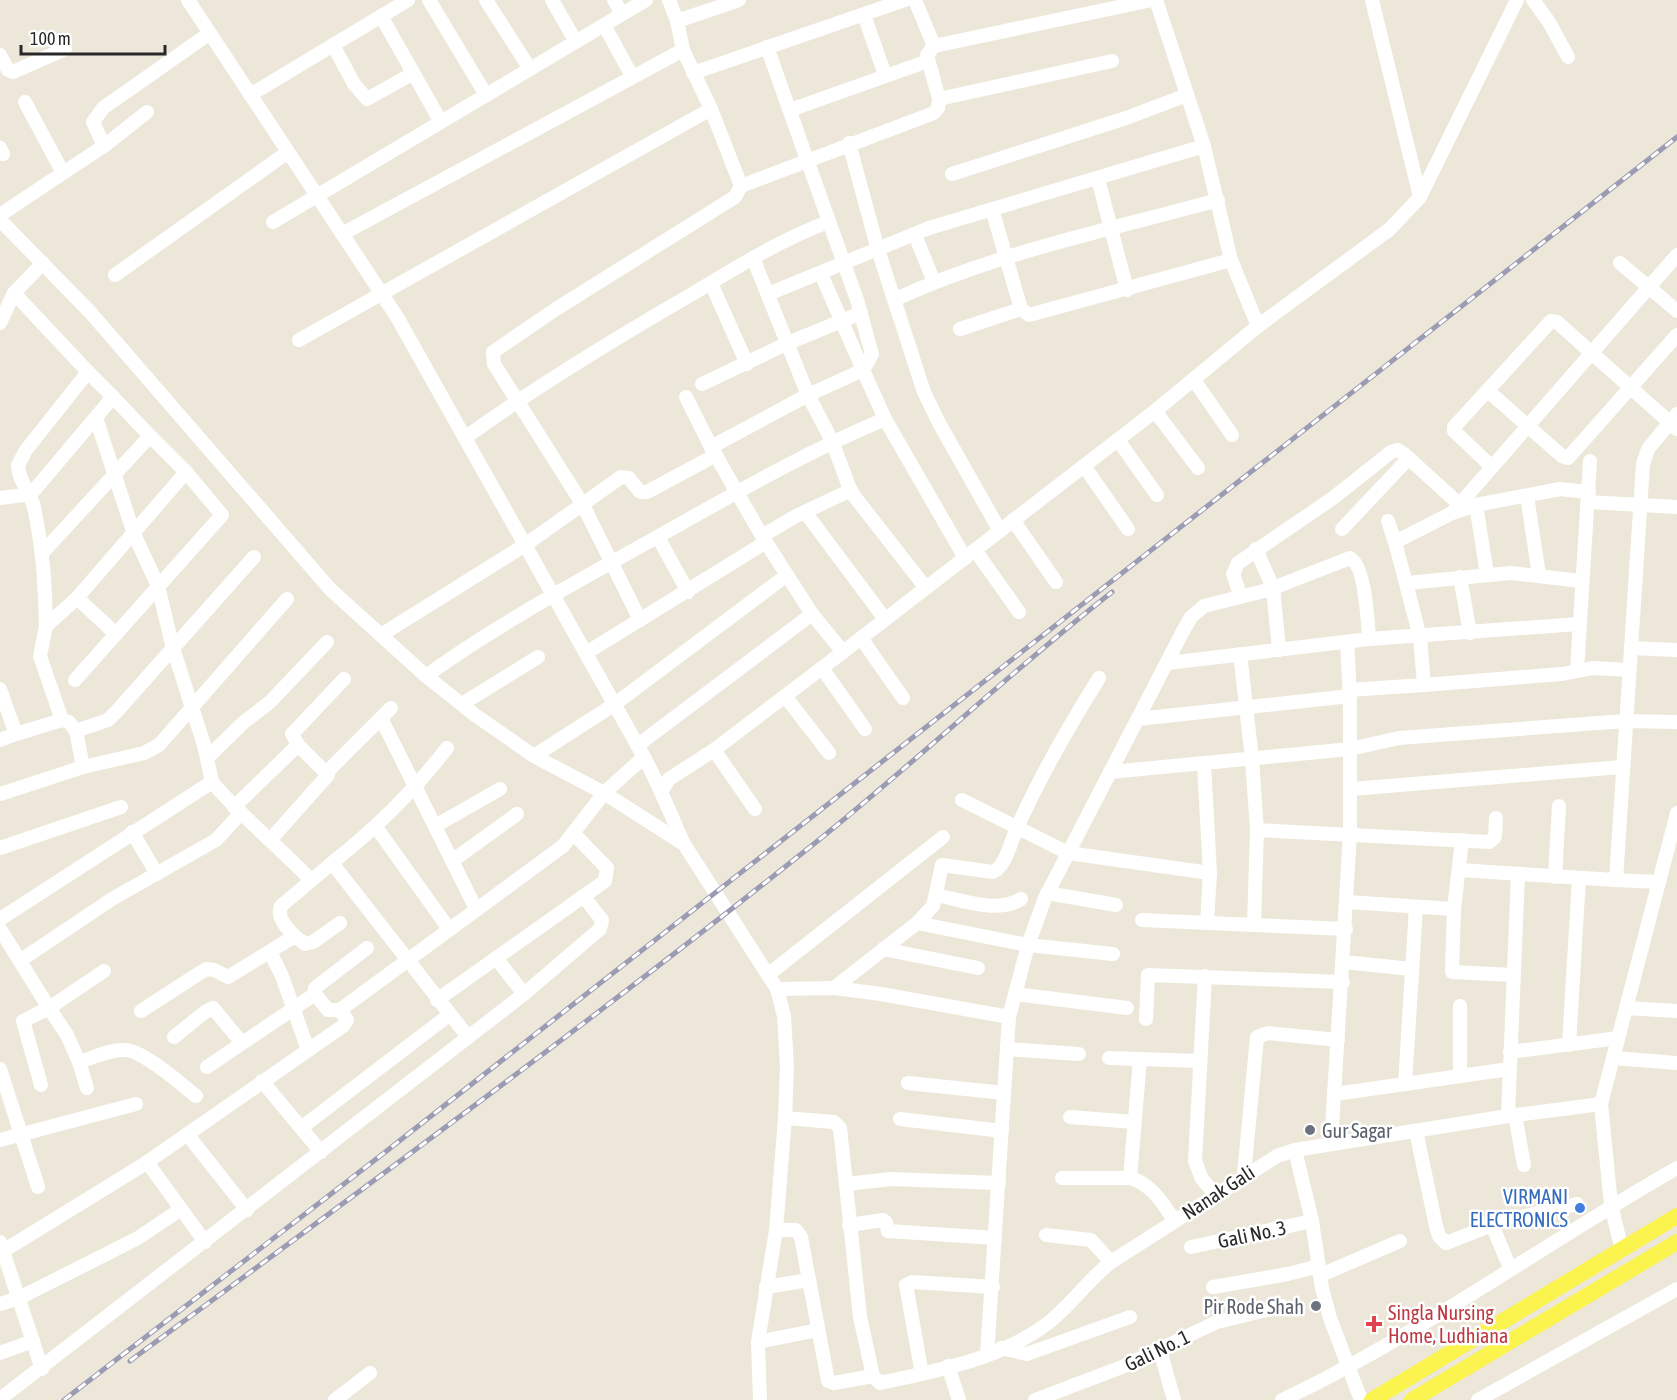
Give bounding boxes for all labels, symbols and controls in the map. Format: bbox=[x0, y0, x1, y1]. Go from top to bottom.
scale bar bbox=[21, 18, 165, 56]
text: 100 m bbox=[30, 28, 71, 49]
place label: Gur Sagar bbox=[1322, 1119, 1393, 1142]
marker: Gur Sagar bbox=[1303, 1123, 1317, 1137]
street label: Nanak Gali bbox=[1178, 1160, 1258, 1224]
place label: VIRMANI ELECTRONICS bbox=[1470, 1185, 1568, 1231]
marker: VIRMANI ELECTRONICS bbox=[1573, 1201, 1587, 1215]
street label: Gali No. 3 bbox=[1216, 1216, 1288, 1252]
place label: Pir Rode Shah bbox=[1204, 1295, 1304, 1318]
marker: Pir Rode Shah bbox=[1309, 1299, 1323, 1313]
place label: Singla Nursing Home, Ludhiana bbox=[1388, 1301, 1508, 1347]
marker: Singla Nursing Home, Ludhiana bbox=[1365, 1315, 1383, 1333]
street label: Gali No. 1 bbox=[1121, 1324, 1193, 1376]

